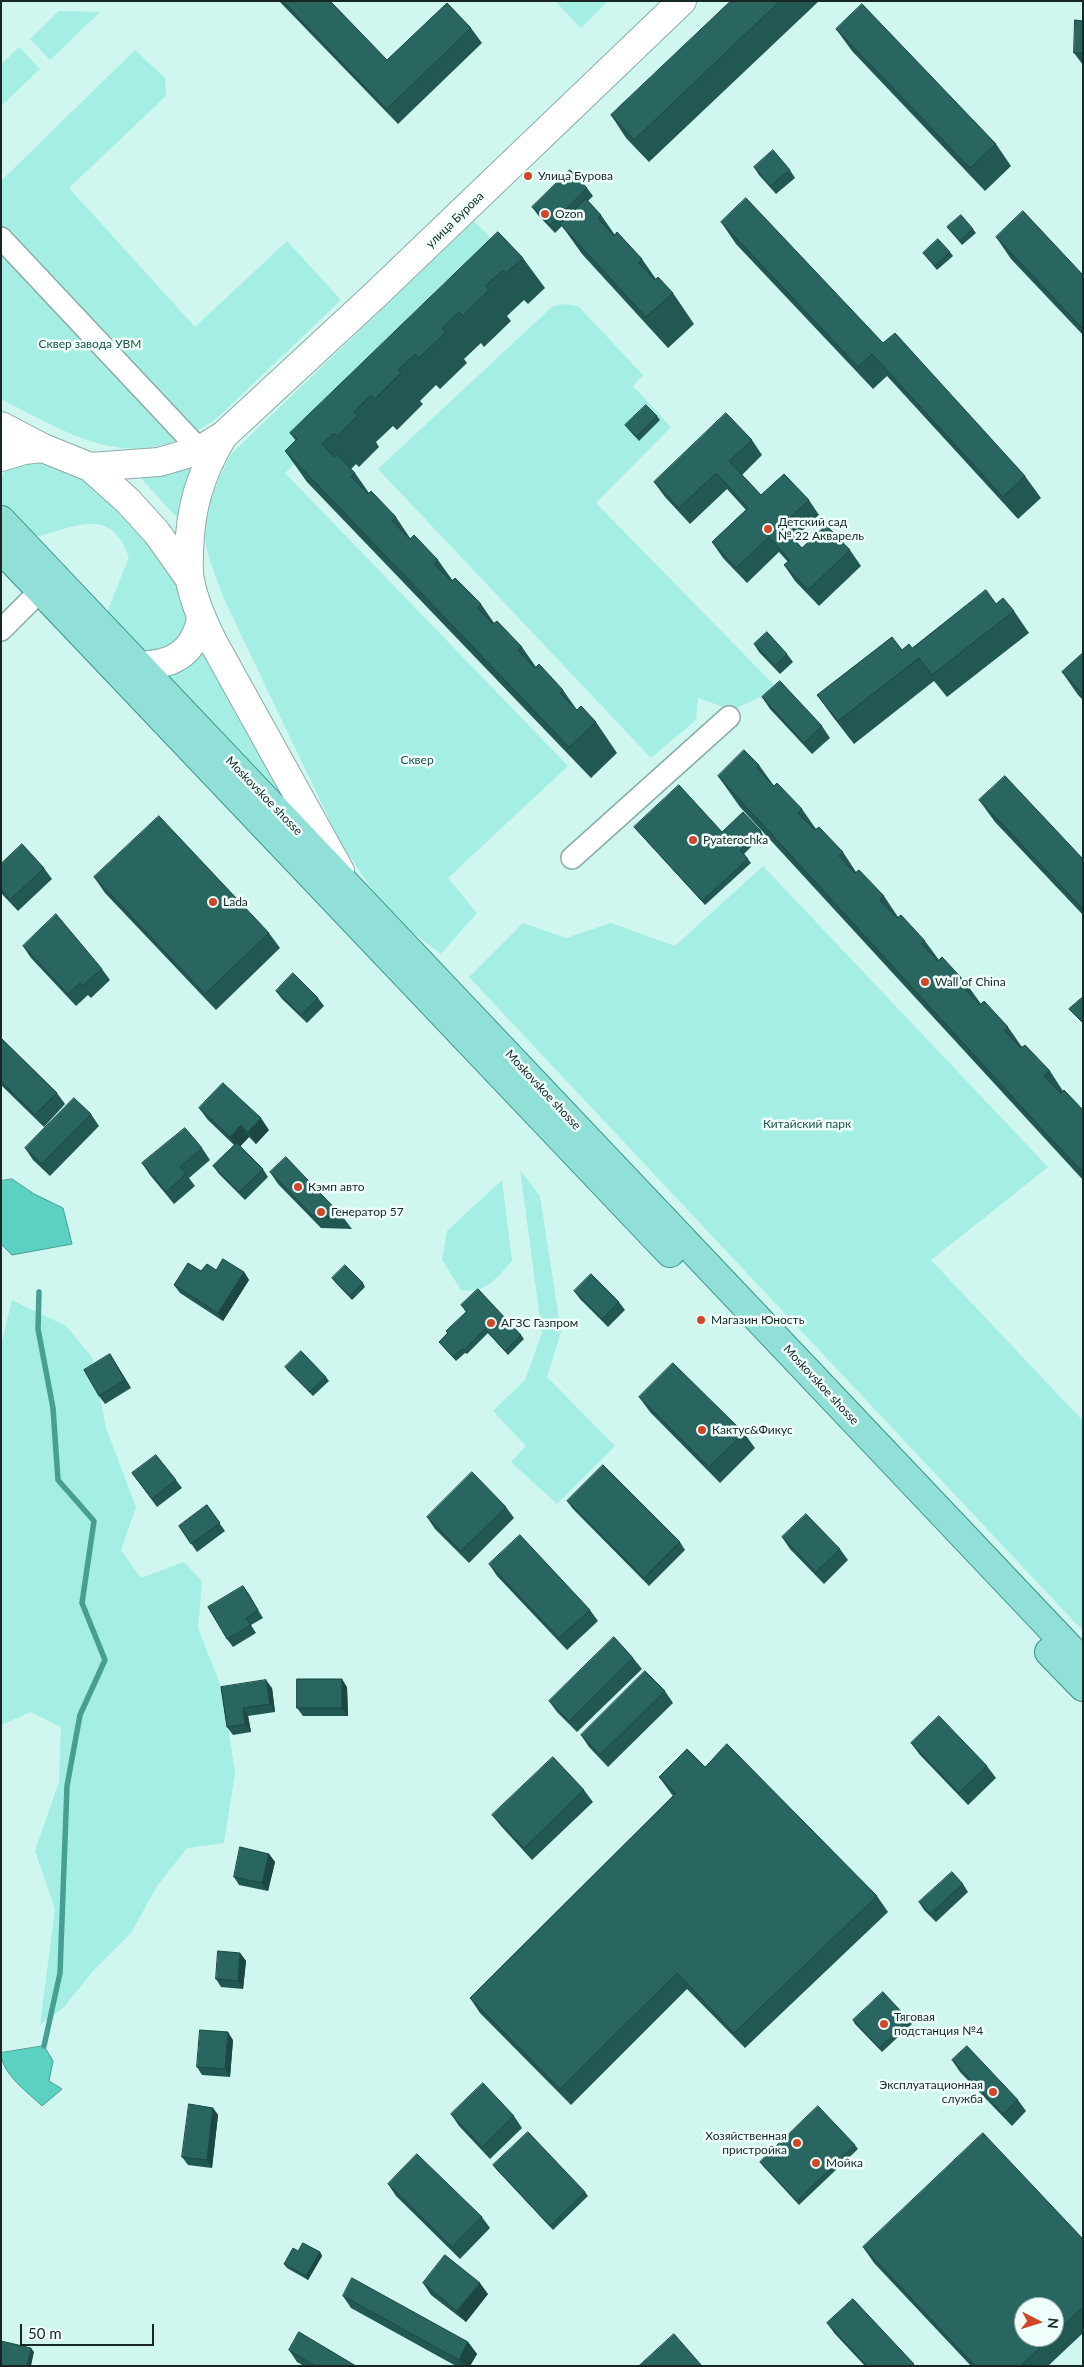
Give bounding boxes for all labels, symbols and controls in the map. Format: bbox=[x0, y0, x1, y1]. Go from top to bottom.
place label: Улица Бурова bbox=[538, 169, 613, 183]
marker: Улица Бурова bbox=[522, 170, 534, 182]
street label: улица Бурова bbox=[423, 189, 487, 251]
place label: Ozon bbox=[555, 207, 583, 221]
marker: Ozon bbox=[539, 208, 551, 220]
park label: Сквер завода УВМ bbox=[38, 337, 142, 351]
place label: Детский сад № 22 Акварель bbox=[778, 515, 864, 543]
marker: Детский сад № 22 Акварель bbox=[762, 523, 774, 535]
park label: Сквер bbox=[400, 753, 434, 767]
street label: Moskovskoe shosse bbox=[223, 754, 305, 838]
place label: Pyaterochka bbox=[703, 833, 768, 847]
marker: Pyaterochka bbox=[687, 834, 699, 846]
place label: Lada bbox=[223, 895, 248, 909]
marker: Lada bbox=[207, 896, 219, 908]
place label: Wall of China bbox=[935, 975, 1006, 989]
marker: Wall of China bbox=[919, 976, 931, 988]
street label: Moskovskoe shosse bbox=[502, 1047, 584, 1133]
park label: Китайский парк bbox=[763, 1117, 851, 1131]
place label: Кэмп авто bbox=[308, 1180, 365, 1194]
marker: Кэмп авто bbox=[292, 1181, 304, 1193]
place label: Генератор 57 bbox=[331, 1205, 404, 1219]
marker: Генератор 57 bbox=[315, 1206, 327, 1218]
place label: Магазин Юность bbox=[711, 1313, 804, 1327]
marker: Магазин Юность bbox=[695, 1314, 707, 1326]
place label: АГЗС Газпром bbox=[501, 1316, 578, 1330]
marker: АГЗС Газпром bbox=[485, 1317, 497, 1329]
street label: Moskovskoe shosse bbox=[780, 1342, 862, 1428]
place label: Кактус&Фикус bbox=[712, 1423, 793, 1437]
marker: Кактус&Фикус bbox=[696, 1424, 708, 1436]
place label: Тяговая подстанция №4 bbox=[894, 2010, 983, 2038]
marker: Тяговая подстанция №4 bbox=[878, 2018, 890, 2030]
place label: Эксплуатационная служба bbox=[879, 2078, 983, 2106]
marker: Эксплуатационная служба bbox=[987, 2086, 999, 2098]
place label: Хозяйственная пристройка bbox=[705, 2129, 787, 2157]
marker: Хозяйственная пристройка bbox=[791, 2137, 803, 2149]
place label: Мойка bbox=[826, 2156, 863, 2170]
marker: Мойка bbox=[810, 2157, 822, 2169]
north arrow bbox=[1014, 2297, 1064, 2347]
scale bar bbox=[22, 2314, 156, 2346]
text: N bbox=[1045, 2317, 1062, 2329]
text: 50 m bbox=[28, 2324, 62, 2342]

